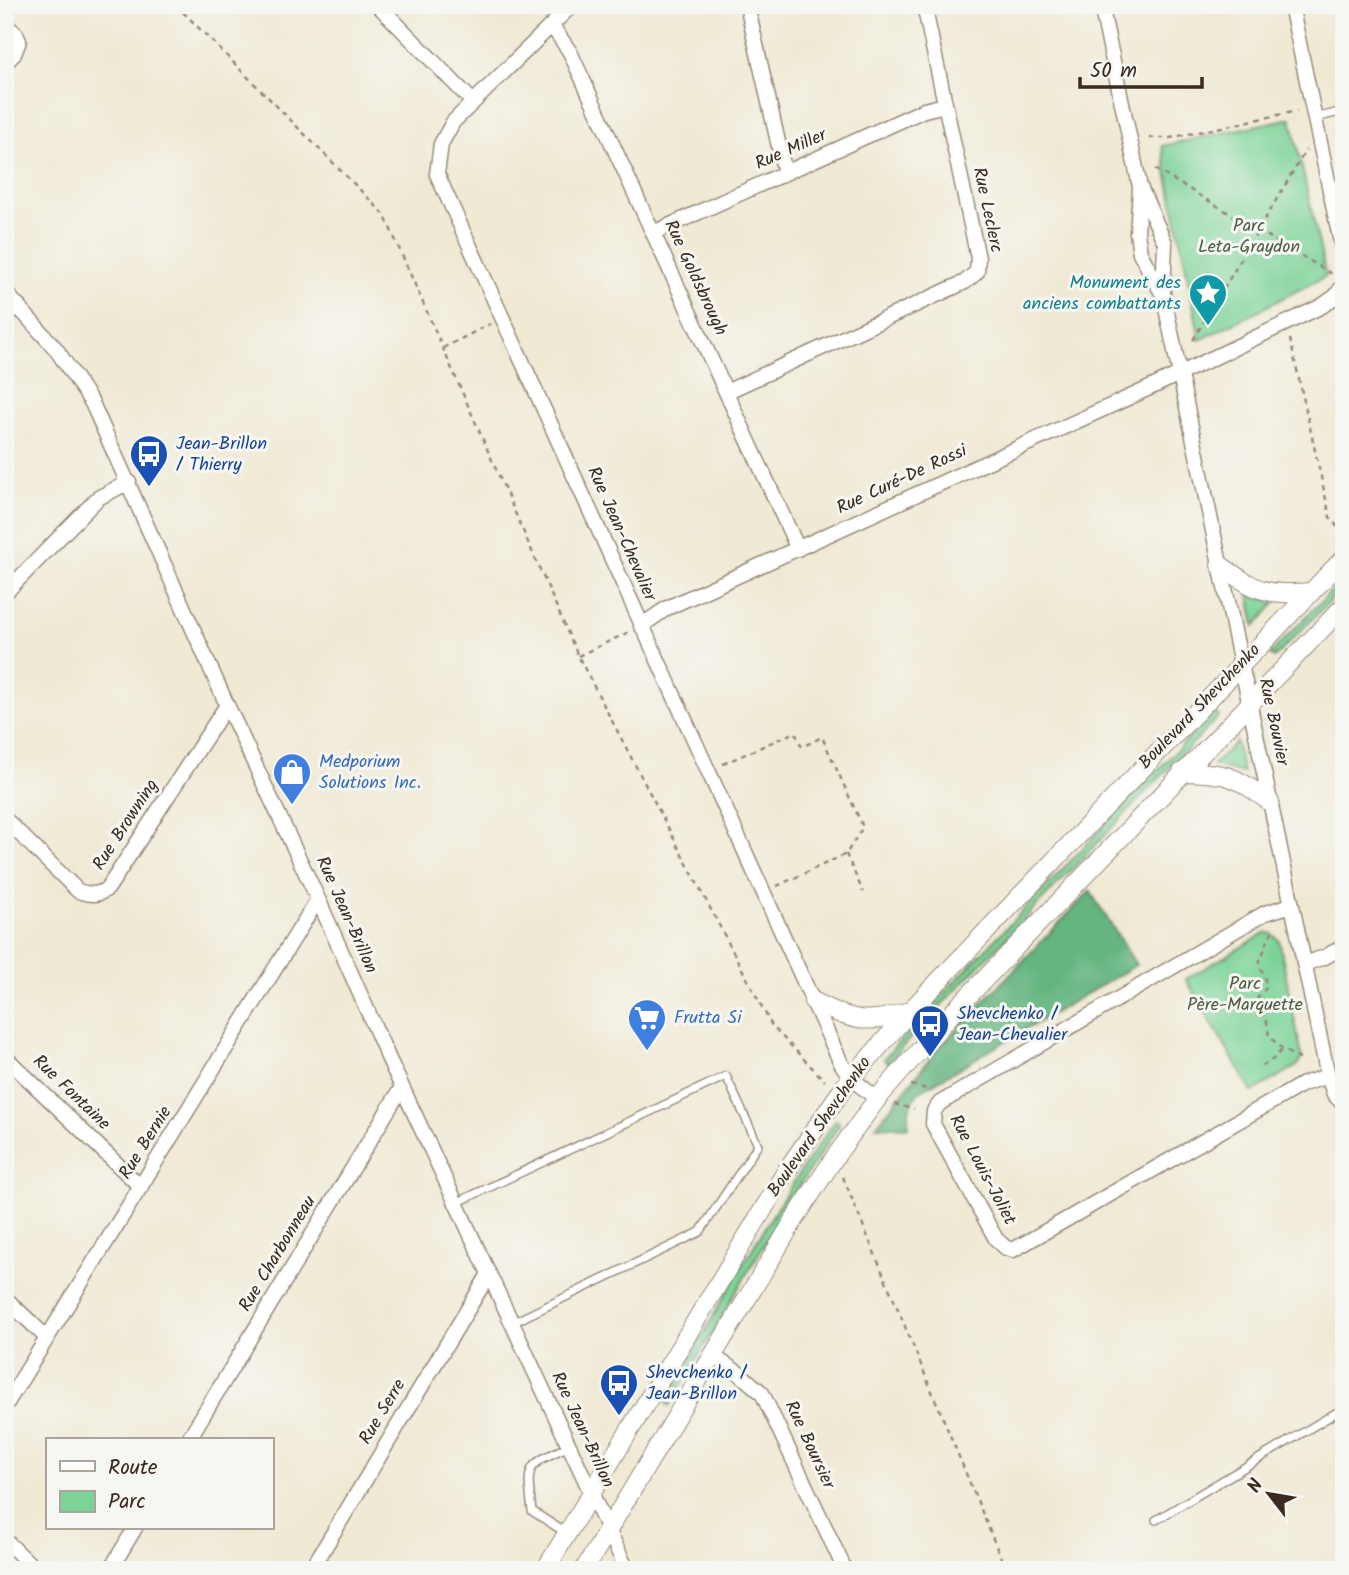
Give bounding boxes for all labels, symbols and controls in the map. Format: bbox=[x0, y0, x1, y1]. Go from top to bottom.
scale bar bbox=[1080, 46, 1202, 90]
text: 50 m bbox=[1090, 55, 1137, 88]
street label: Rue Miller bbox=[750, 121, 832, 179]
street label: Rue Leclerc bbox=[964, 164, 1010, 256]
park label: Parc Leta-Graydon bbox=[1198, 212, 1300, 262]
street label: Rue Goldsbrough bbox=[655, 215, 735, 341]
place label: Monument des anciens combattants bbox=[1023, 269, 1181, 319]
place icon: Monument des anciens combattants bbox=[1187, 272, 1229, 327]
place label: Jean-Brillon / Thierry bbox=[176, 430, 267, 480]
bus stop icon: Jean-Brillon / Thierry bbox=[128, 433, 170, 488]
street label: Rue Curé-De Rossi bbox=[832, 437, 973, 523]
street label: Rue Jean-Chevalier bbox=[578, 462, 664, 607]
street label: Boulevard Shevchenko bbox=[1132, 637, 1268, 777]
street label: Rue Bouvier bbox=[1250, 676, 1297, 769]
place label: Medporium Solutions Inc. bbox=[319, 748, 421, 798]
shop icon: Medporium Solutions Inc. bbox=[271, 751, 313, 806]
street label: Rue Browning bbox=[85, 773, 167, 877]
street label: Rue Jean-Brillon bbox=[307, 852, 385, 978]
park label: Parc Père-Marquette bbox=[1187, 970, 1303, 1020]
supermarket icon: Frutta Si bbox=[626, 997, 668, 1052]
place label: Shevchenko / Jean-Chevalier bbox=[957, 1000, 1068, 1050]
bus stop icon: Shevchenko / Jean-Chevalier bbox=[909, 1003, 951, 1058]
place label: Frutta Si bbox=[674, 1004, 742, 1033]
street label: Rue Fontaine bbox=[25, 1048, 117, 1138]
street label: Boulevard Shevchenko bbox=[761, 1051, 879, 1203]
street label: Rue Bernie bbox=[112, 1101, 180, 1185]
street label: Rue Louis-Joliet bbox=[941, 1109, 1024, 1231]
street label: Rue Charbonneau bbox=[232, 1190, 324, 1318]
place label: Shevchenko / Jean-Brillon bbox=[646, 1359, 748, 1409]
bus stop icon: Shevchenko / Jean-Brillon bbox=[598, 1362, 640, 1417]
street label: Rue Jean-Brillon bbox=[542, 1367, 622, 1493]
street label: Rue Serre bbox=[352, 1374, 414, 1450]
street label: Rue Boursier bbox=[776, 1396, 843, 1495]
legend bbox=[46, 1438, 273, 1530]
text: Route bbox=[108, 1452, 158, 1485]
north arrow bbox=[1234, 1460, 1304, 1530]
text: N bbox=[1240, 1473, 1272, 1499]
text: Parc bbox=[108, 1486, 146, 1519]

